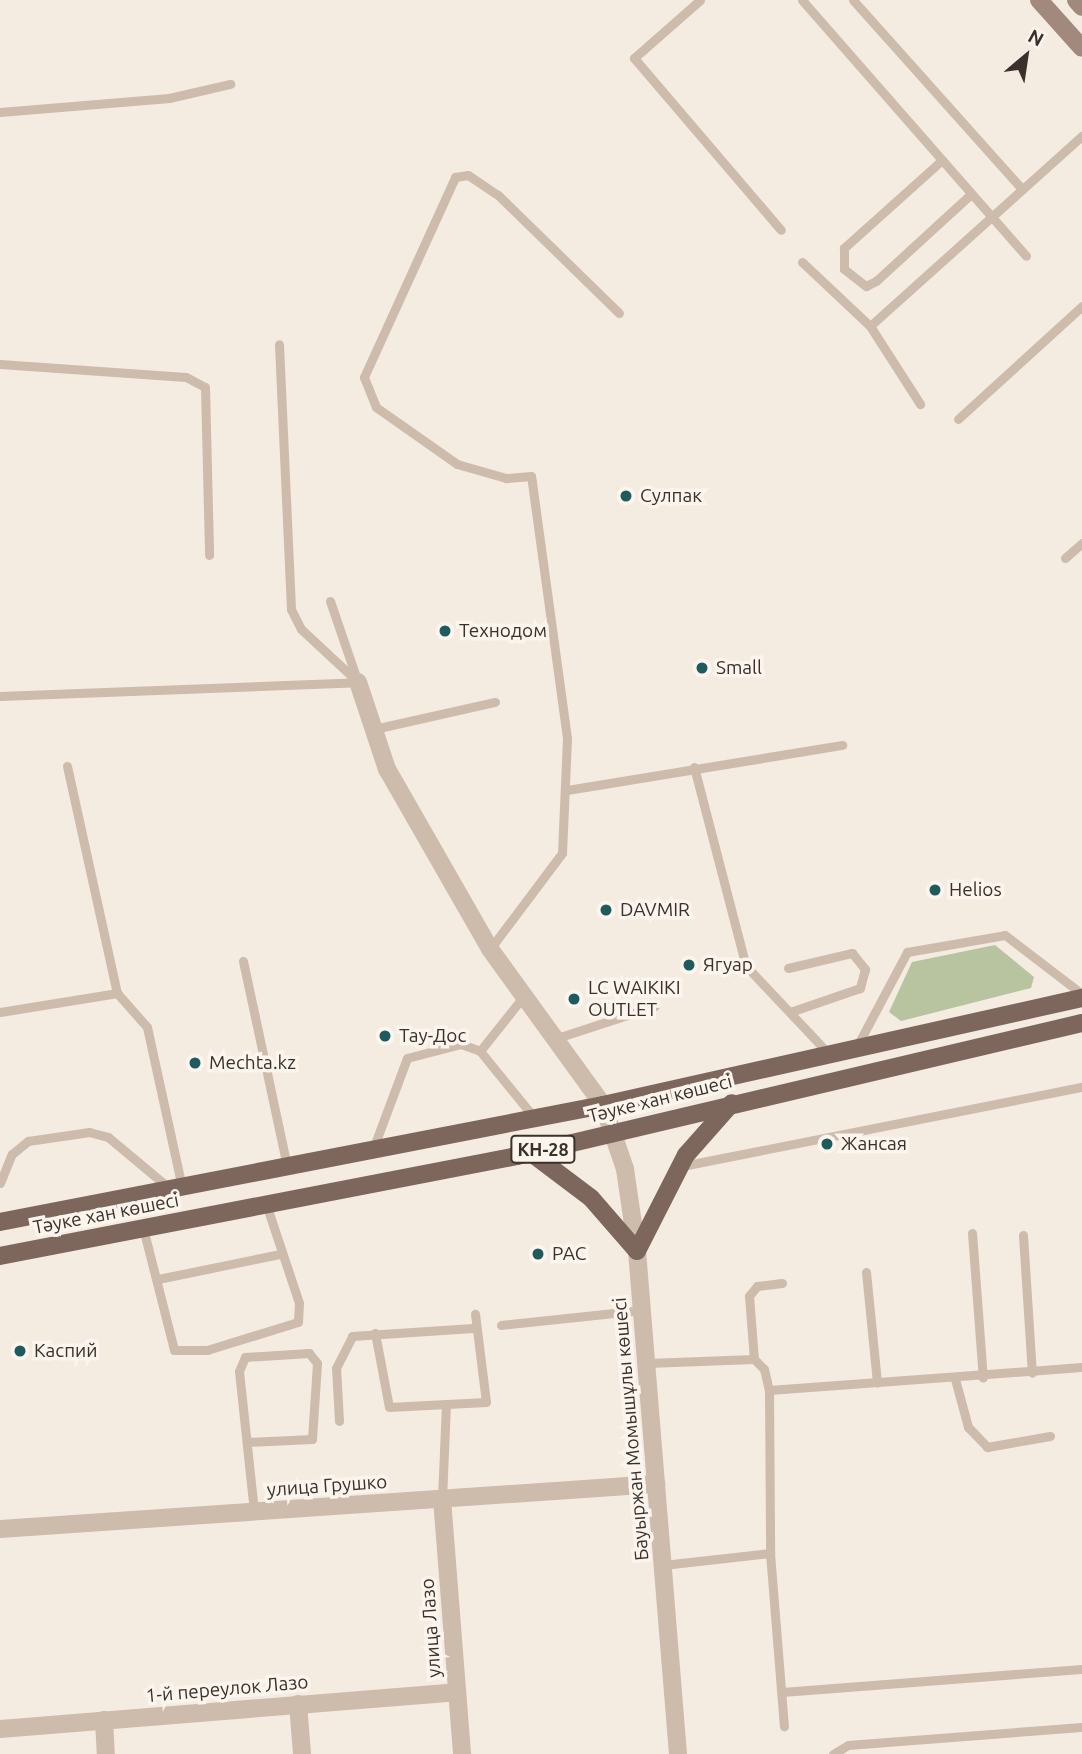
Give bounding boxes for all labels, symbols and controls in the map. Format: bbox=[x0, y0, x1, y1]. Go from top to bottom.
north arrow bbox=[991, 21, 1061, 91]
text: N bbox=[1025, 25, 1048, 51]
place label: Сулпак bbox=[640, 485, 702, 507]
marker: Сулпак bbox=[618, 488, 634, 504]
place label: Технодом bbox=[459, 620, 547, 642]
marker: Технодом bbox=[437, 623, 453, 639]
place label: Small bbox=[716, 657, 762, 679]
marker: Small bbox=[694, 660, 710, 676]
place label: Helios bbox=[949, 879, 1002, 901]
marker: Helios bbox=[927, 882, 943, 898]
place label: DAVMIR bbox=[620, 899, 690, 921]
marker: DAVMIR bbox=[598, 902, 614, 918]
place label: Ягуар bbox=[703, 954, 753, 976]
marker: Ягуар bbox=[681, 957, 697, 973]
place label: LC WAIKIKI OUTLET bbox=[588, 977, 680, 1021]
marker: LC WAIKIKI OUTLET bbox=[566, 991, 582, 1007]
place label: Тау-Дос bbox=[399, 1025, 466, 1047]
marker: Тау-Дос bbox=[377, 1028, 393, 1044]
place label: Mechta.kz bbox=[209, 1052, 296, 1074]
marker: Mechta.kz bbox=[187, 1055, 203, 1071]
street label: Тәуке хан көшесі bbox=[585, 1070, 735, 1128]
place label: Жансая bbox=[841, 1133, 907, 1155]
road number: КН-28 bbox=[510, 1134, 576, 1164]
marker: Жансая bbox=[819, 1136, 835, 1152]
street label: Тәуке хан көшесі bbox=[31, 1189, 181, 1239]
place label: РАС bbox=[552, 1243, 587, 1265]
marker: РАС bbox=[530, 1246, 546, 1262]
street label: Бауыржан Момышұлы көшесі bbox=[608, 1296, 654, 1562]
place label: Каспий bbox=[34, 1340, 98, 1362]
marker: Каспий bbox=[12, 1343, 28, 1359]
street label: улица Грушко bbox=[266, 1470, 388, 1502]
street label: улица Лазо bbox=[416, 1578, 446, 1678]
street label: 1-й переулок Лазо bbox=[145, 1671, 309, 1707]

